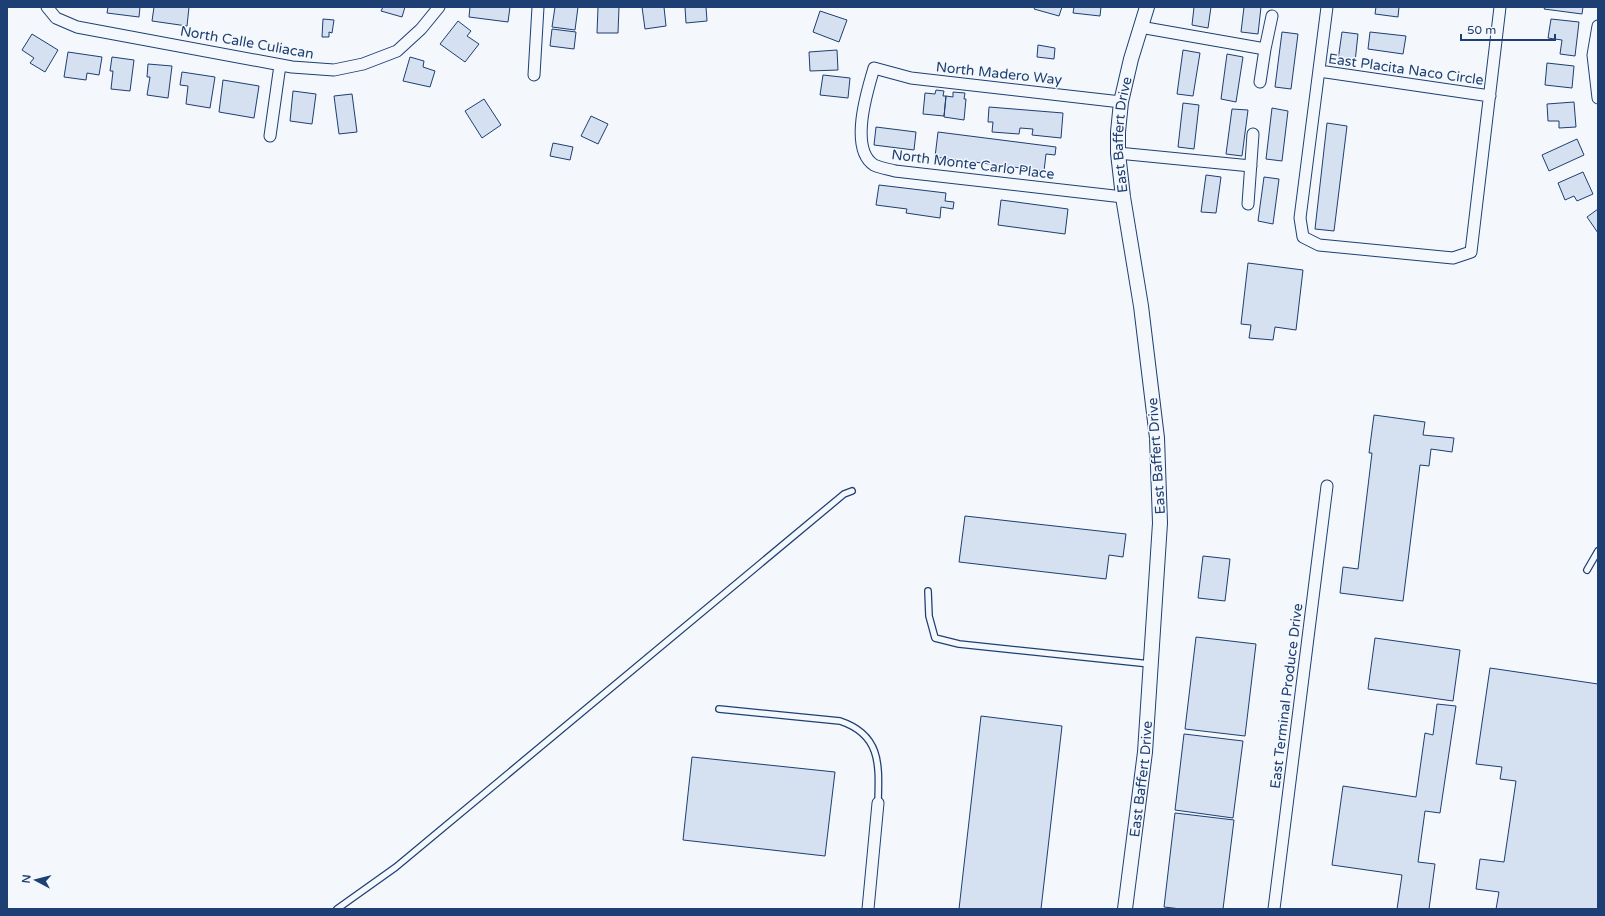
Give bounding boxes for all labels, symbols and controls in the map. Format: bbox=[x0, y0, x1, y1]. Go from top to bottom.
scale bar bbox=[1461, 16, 1555, 42]
street label: North Calle Culiacan bbox=[179, 22, 315, 63]
text: 50 m bbox=[1467, 23, 1496, 37]
street label: East Placita Naco Circle bbox=[1327, 50, 1485, 89]
street label: North Madero Way bbox=[935, 58, 1063, 89]
street label: East Baffert Drive bbox=[1110, 75, 1136, 194]
street label: North Monte Carlo Place bbox=[890, 146, 1055, 183]
street label: East Baffert Drive bbox=[1144, 397, 1169, 515]
street label: East Terminal Produce Drive bbox=[1267, 602, 1306, 790]
street label: East Baffert Drive bbox=[1126, 720, 1156, 838]
north arrow bbox=[16, 860, 56, 900]
text: N bbox=[20, 874, 34, 884]

